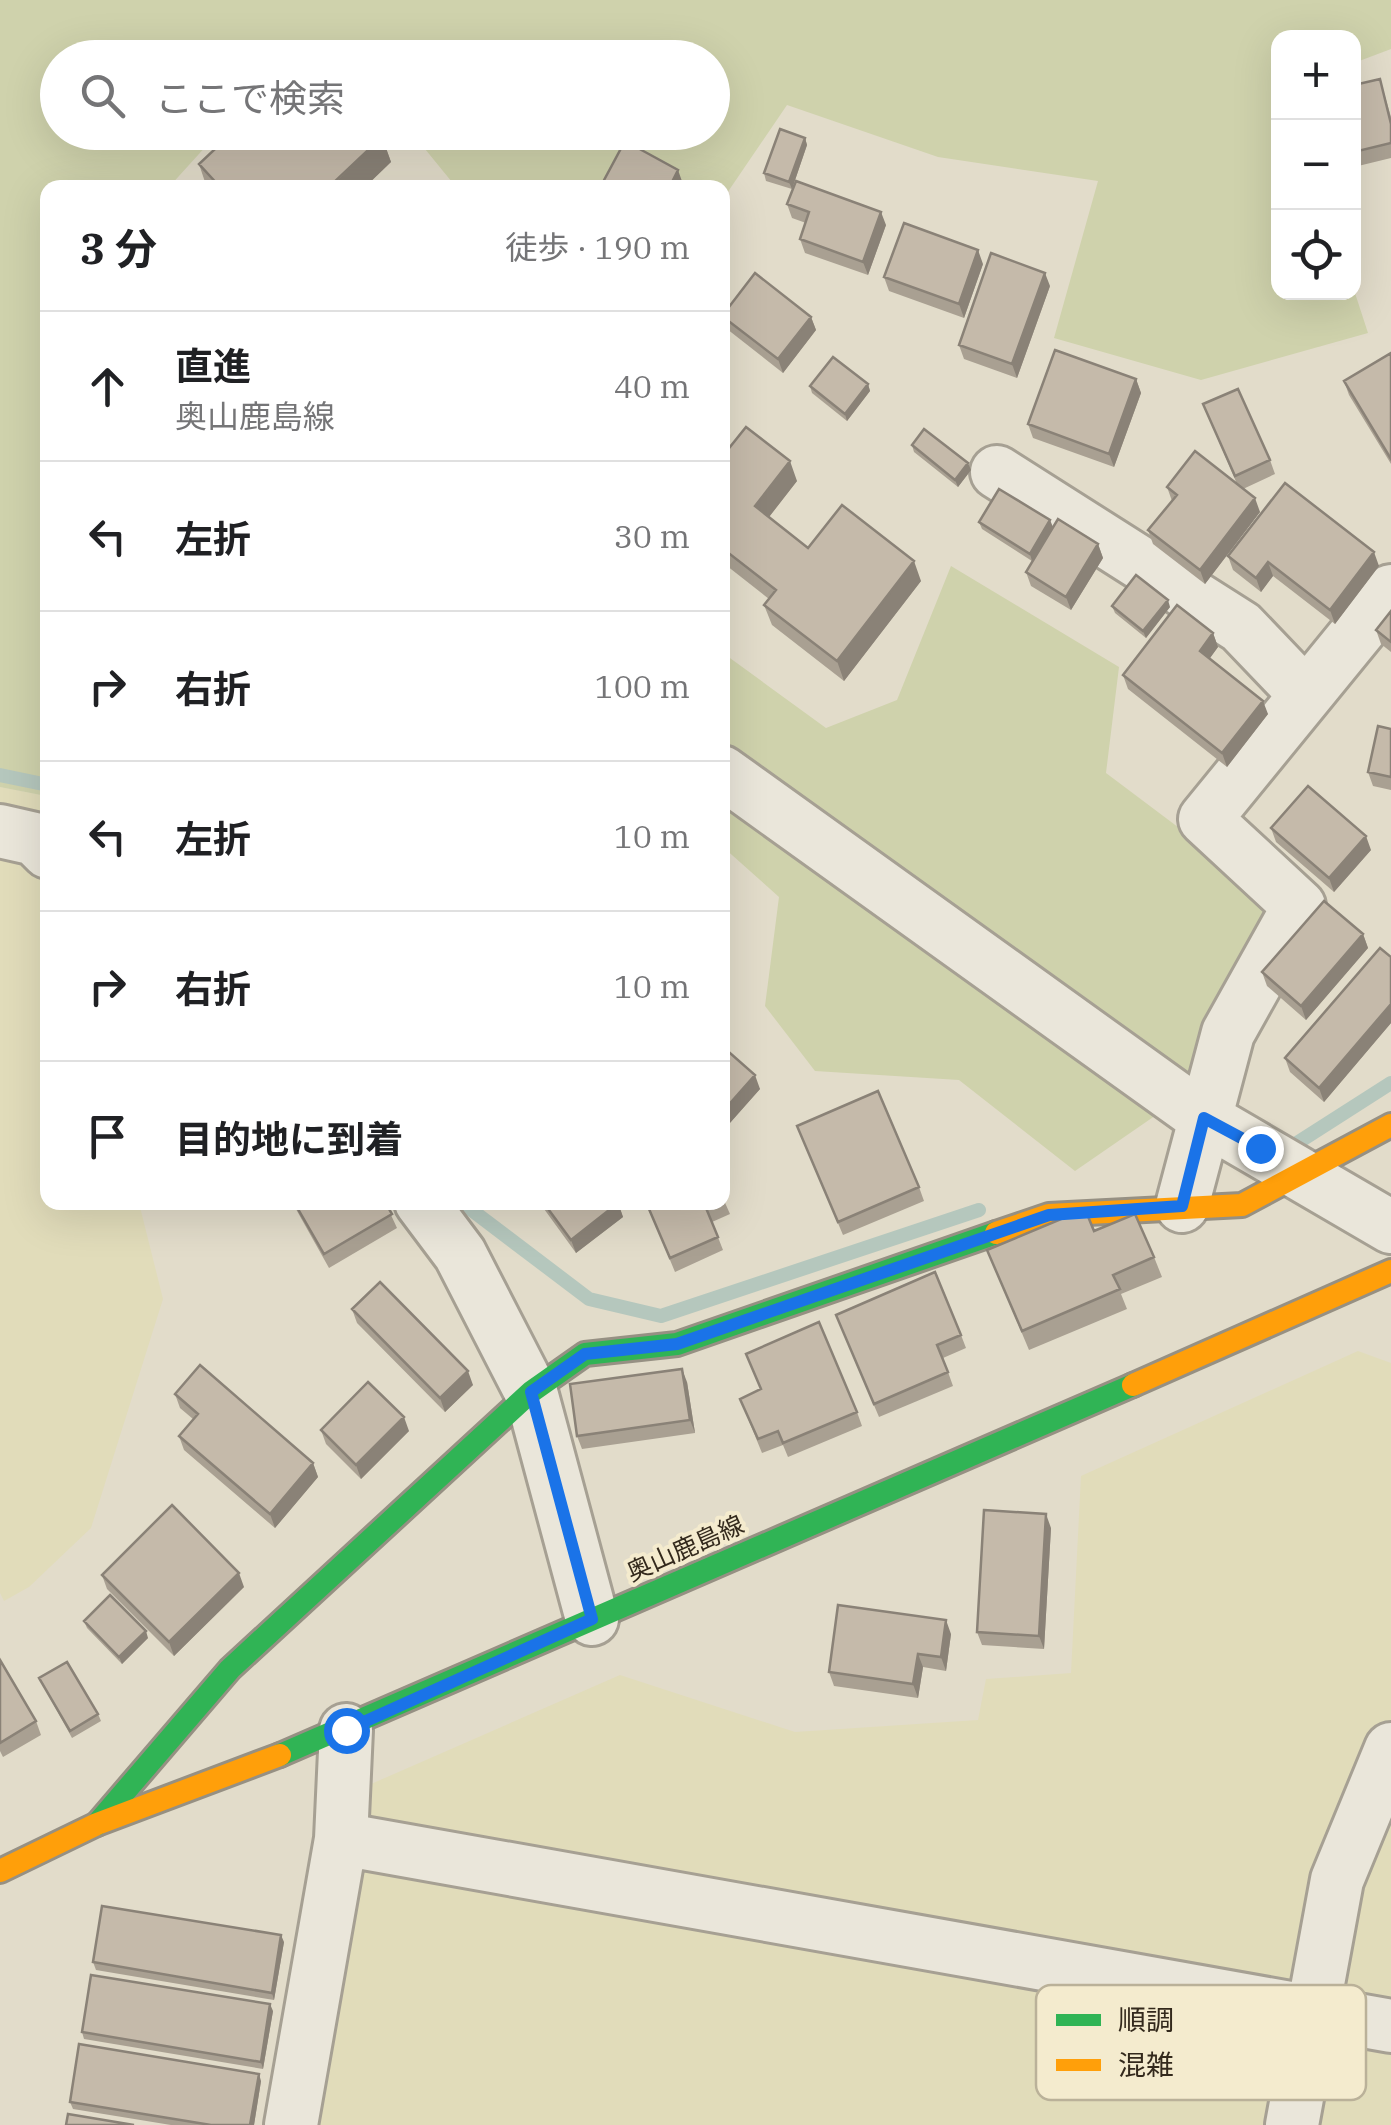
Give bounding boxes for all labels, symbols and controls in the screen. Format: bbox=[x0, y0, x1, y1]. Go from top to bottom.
map controls bbox=[1271, 30, 1361, 300]
button: + bbox=[1271, 30, 1361, 120]
search box bbox=[40, 40, 730, 150]
icon: search bbox=[75, 68, 130, 123]
text: ここで検索 bbox=[155, 73, 345, 122]
button: − bbox=[1271, 120, 1361, 210]
button: locate bbox=[1271, 210, 1361, 300]
text: 3 分 bbox=[80, 221, 157, 276]
text: 徒歩 · 190 m bbox=[505, 226, 690, 268]
text: 直進 bbox=[175, 341, 251, 390]
icon: ahead bbox=[80, 359, 135, 414]
text: 40 m bbox=[614, 365, 690, 407]
text: 奥山鹿島線 bbox=[175, 395, 335, 437]
icon: left bbox=[80, 509, 135, 564]
text: 左折 bbox=[175, 514, 251, 563]
text: 30 m bbox=[614, 515, 690, 557]
icon: right bbox=[80, 659, 135, 714]
text: 右折 bbox=[175, 664, 251, 713]
text: 100 m bbox=[594, 665, 690, 707]
icon: left bbox=[80, 809, 135, 864]
text: 左折 bbox=[175, 814, 251, 863]
text: 10 m bbox=[614, 815, 690, 857]
icon: right bbox=[80, 959, 135, 1014]
text: 右折 bbox=[175, 964, 251, 1013]
text: 10 m bbox=[614, 965, 690, 1007]
icon: arrive bbox=[80, 1109, 135, 1164]
text: 目的地に到着 bbox=[175, 1114, 403, 1163]
route end bbox=[1238, 1126, 1284, 1172]
street label: 奥山鹿島線 bbox=[621, 1507, 749, 1588]
route start bbox=[324, 1708, 370, 1754]
legend bbox=[1036, 1985, 1366, 2100]
text: 順調 bbox=[1118, 2001, 1174, 2038]
text: 混雑 bbox=[1118, 2046, 1174, 2083]

